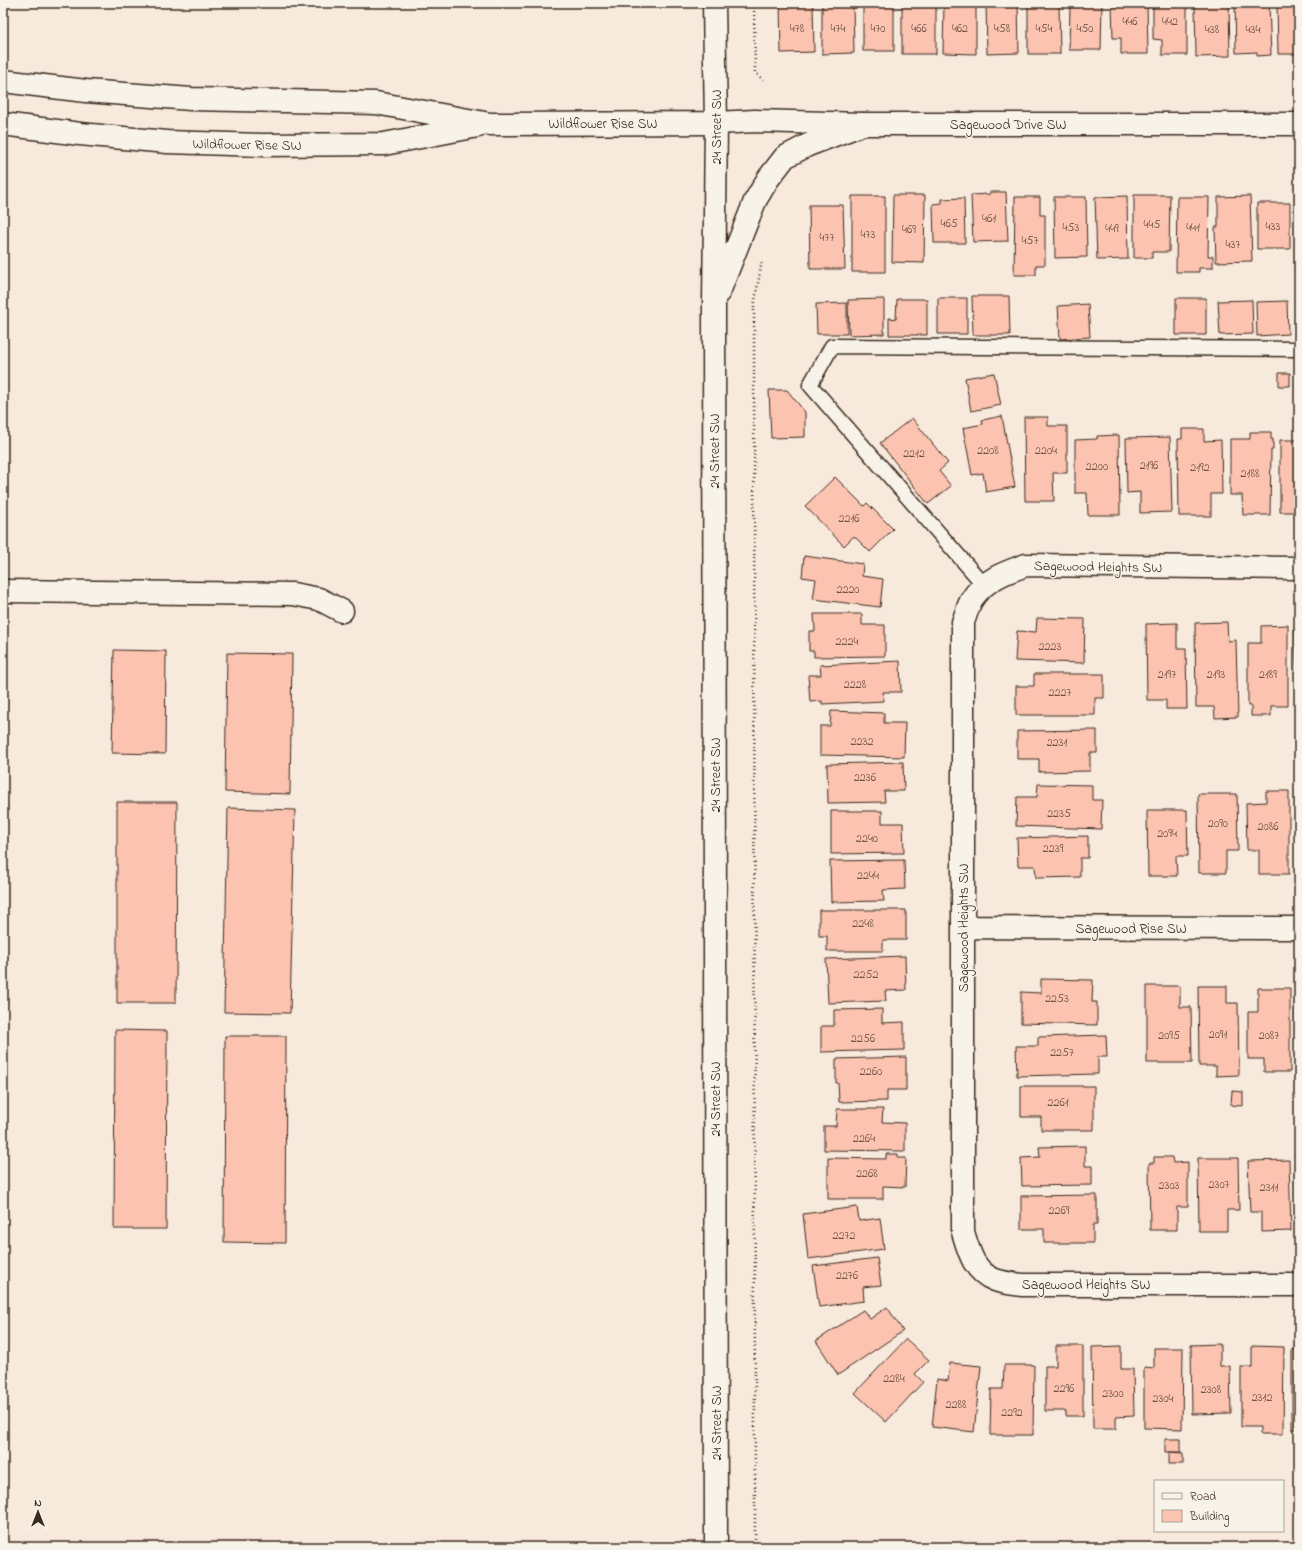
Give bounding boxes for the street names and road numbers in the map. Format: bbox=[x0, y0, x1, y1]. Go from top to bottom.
street label: 24 Street SW bbox=[707, 89, 728, 164]
street label: Wildflower Rise SW bbox=[549, 114, 658, 135]
street label: Sagewood Drive SW bbox=[950, 115, 1066, 137]
street label: Wildflower Rise SW bbox=[192, 134, 302, 157]
street label: 24 Street SW bbox=[705, 413, 726, 488]
street label: Sagewood Heights SW bbox=[1033, 556, 1163, 580]
street label: 24 Street SW bbox=[706, 737, 727, 812]
street label: Sagewood Heights SW bbox=[954, 864, 976, 992]
street label: Sagewood Rise SW bbox=[1075, 919, 1187, 941]
street label: 24 Street SW bbox=[706, 1061, 727, 1136]
street label: Sagewood Heights SW bbox=[1022, 1275, 1150, 1297]
street label: 24 Street SW bbox=[707, 1385, 728, 1460]

